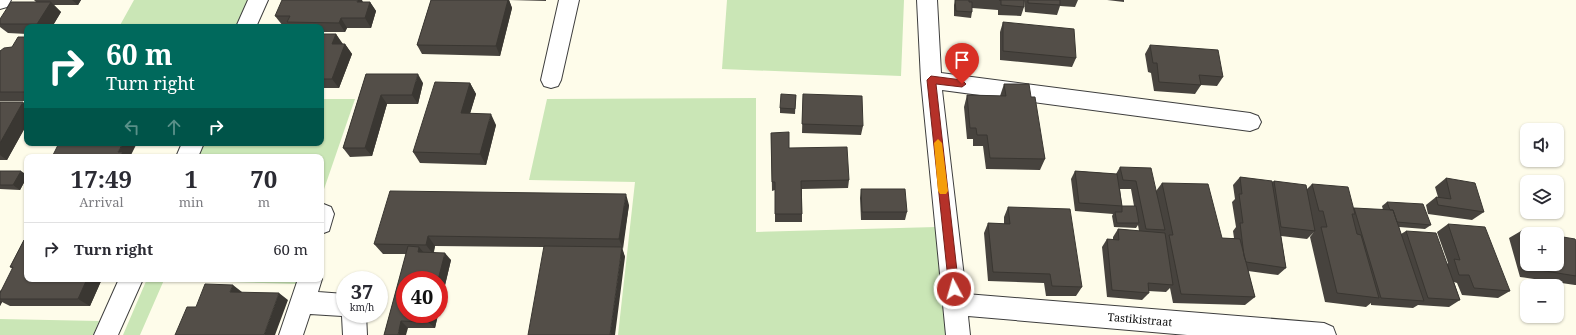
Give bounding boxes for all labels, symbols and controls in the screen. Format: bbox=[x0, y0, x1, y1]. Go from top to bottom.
text: 60 m bbox=[106, 35, 173, 73]
icon: right bbox=[40, 40, 92, 92]
pin bbox=[945, 43, 979, 84]
icon: arrive bbox=[951, 49, 973, 71]
text: Turn right bbox=[106, 71, 195, 95]
icon: left bbox=[121, 116, 143, 138]
icon: ahead bbox=[163, 116, 185, 138]
icon: right bbox=[205, 116, 227, 138]
map controls bbox=[1520, 123, 1564, 323]
button: sound bbox=[1520, 123, 1564, 167]
text: 17:49 bbox=[71, 162, 132, 195]
text: 1 bbox=[184, 162, 198, 195]
text: 70 bbox=[250, 162, 277, 195]
button: layers bbox=[1520, 175, 1564, 219]
text: Arrival bbox=[79, 193, 124, 211]
text: min bbox=[179, 193, 204, 211]
text: m bbox=[258, 193, 270, 211]
button: + bbox=[1520, 227, 1564, 271]
icon: right bbox=[40, 238, 62, 260]
text: Turn right bbox=[74, 239, 153, 259]
text: 60 m bbox=[273, 239, 308, 259]
position arrow bbox=[933, 268, 975, 310]
speed limit sign: 40 bbox=[396, 271, 448, 323]
text: 37 bbox=[351, 278, 373, 305]
button: − bbox=[1520, 279, 1564, 323]
text: km/h bbox=[350, 300, 374, 314]
street label: Tastikistraat bbox=[1107, 309, 1173, 329]

